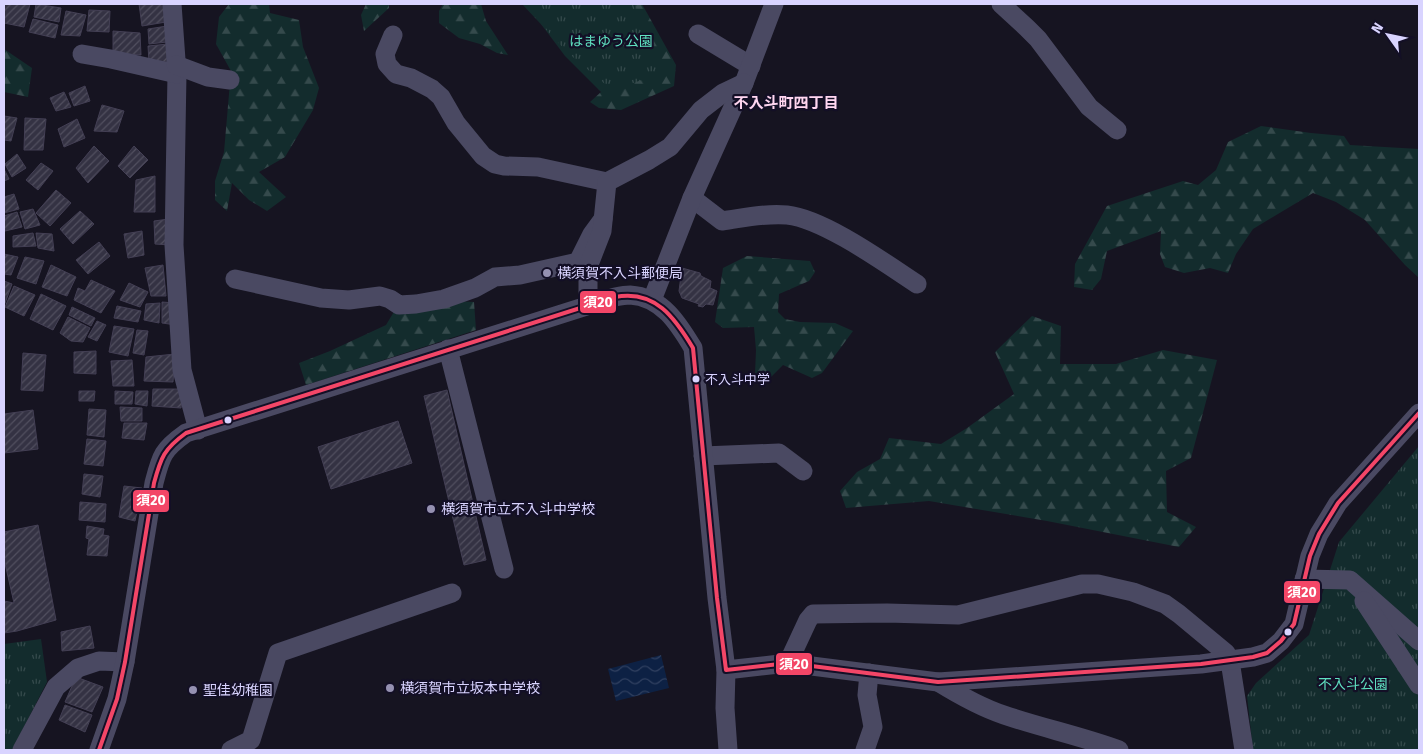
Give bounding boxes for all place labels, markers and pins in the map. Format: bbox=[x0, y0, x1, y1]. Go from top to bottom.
place label: 横須賀不入斗郵便局 bbox=[557, 265, 683, 282]
marker: 横須賀不入斗郵便局 bbox=[541, 267, 553, 279]
place label: 不入斗中学 bbox=[705, 372, 770, 387]
marker: 不入斗中学 bbox=[691, 374, 701, 384]
unlabelled marker bbox=[223, 415, 233, 425]
place label: 横須賀市立不入斗中学校 bbox=[441, 501, 595, 518]
marker: 横須賀市立不入斗中学校 bbox=[425, 503, 437, 515]
unlabelled marker bbox=[1283, 627, 1293, 637]
place label: 横須賀市立坂本中学校 bbox=[400, 680, 540, 697]
place label: 聖佳幼稚園 bbox=[203, 682, 273, 699]
marker: 横須賀市立坂本中学校 bbox=[384, 682, 396, 694]
marker: 聖佳幼稚園 bbox=[187, 684, 199, 696]

